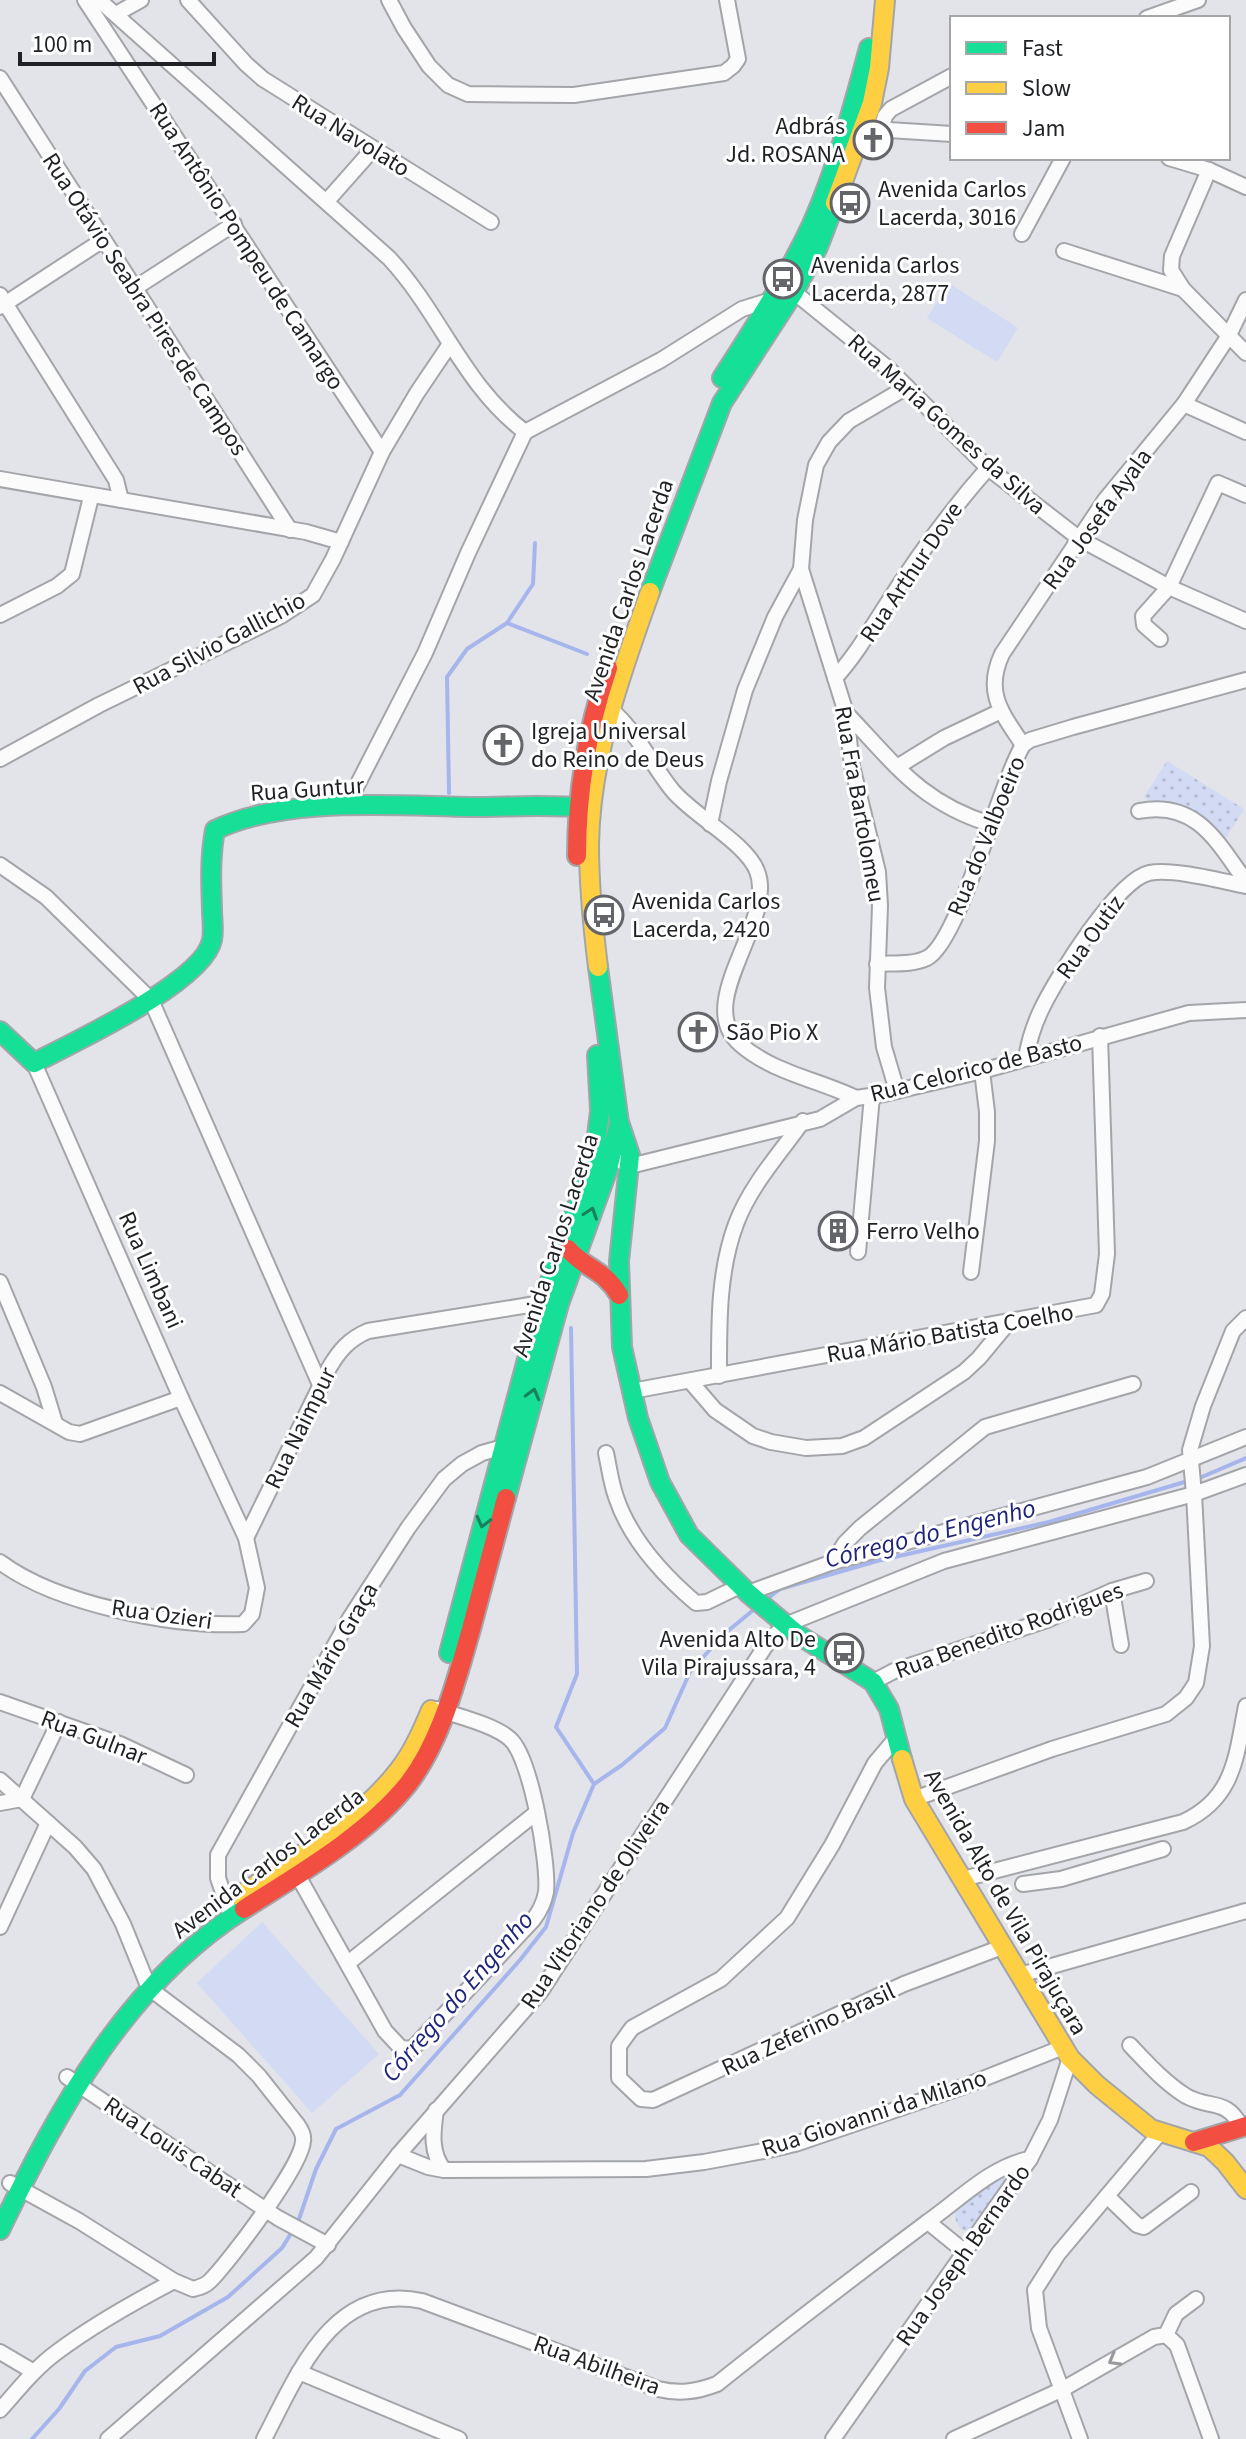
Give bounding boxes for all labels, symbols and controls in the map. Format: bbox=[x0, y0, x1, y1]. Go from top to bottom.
scale bar bbox=[20, 16, 214, 66]
legend bbox=[950, 16, 1230, 160]
text: 100 m bbox=[32, 27, 92, 62]
text: Fast bbox=[1022, 31, 1063, 66]
text: Slow bbox=[1022, 71, 1071, 106]
street label: Rua Navolato bbox=[285, 85, 417, 186]
street label: Rua Antônio Pompeu de Camargo bbox=[140, 95, 353, 397]
place label: Adbrás Jd. ROSANA bbox=[725, 109, 845, 172]
text: Jam bbox=[1022, 111, 1066, 146]
church icon: Adbrás Jd. ROSANA bbox=[852, 119, 894, 161]
street label: Rua Otávio Seabra Pires de Campos bbox=[33, 146, 256, 463]
place label: Avenida Carlos Lacerda, 3016 bbox=[878, 172, 1026, 235]
bus stop icon: Avenida Carlos Lacerda, 3016 bbox=[829, 182, 871, 224]
place label: Avenida Carlos Lacerda, 2877 bbox=[811, 248, 959, 311]
bus stop icon: Avenida Carlos Lacerda, 2877 bbox=[762, 258, 804, 300]
street label: Rua Maria Gomes da Silva bbox=[840, 326, 1054, 523]
street label: Rua Josefa Ayala bbox=[1034, 441, 1161, 597]
street label: Avenida Carlos Lacerda bbox=[574, 474, 683, 706]
street label: Rua Arthur Dove bbox=[851, 495, 972, 650]
street label: Rua Silvio Gallichio bbox=[127, 583, 312, 704]
street label: Rua Fra Bartolomeu bbox=[825, 703, 894, 905]
place label: Igreja Universal do Reino de Deus bbox=[531, 714, 704, 777]
church icon: Igreja Universal do Reino de Deus bbox=[482, 724, 524, 766]
street label: Rua do Valboeiro bbox=[938, 751, 1035, 922]
street label: Rua Guntur bbox=[249, 768, 366, 811]
place label: Avenida Carlos Lacerda, 2420 bbox=[632, 884, 780, 947]
street label: Rua Outiz bbox=[1048, 888, 1133, 987]
bus stop icon: Avenida Carlos Lacerda, 2420 bbox=[583, 894, 625, 936]
church icon: São Pio X bbox=[677, 1011, 719, 1053]
place label: São Pio X bbox=[726, 1015, 818, 1050]
street label: Rua Celorico de Basto bbox=[866, 1025, 1086, 1112]
street label: Avenida Carlos Lacerda bbox=[503, 1129, 608, 1361]
street label: Rua Limbani bbox=[109, 1206, 192, 1334]
one-way arrow bbox=[582, 1207, 598, 1221]
building icon: Ferro Velho bbox=[817, 1210, 859, 1252]
place label: Ferro Velho bbox=[866, 1214, 980, 1249]
street label: Rua Mário Batista Coelho bbox=[824, 1295, 1076, 1372]
street label: Rua Naimpur bbox=[256, 1361, 345, 1495]
one-way arrow bbox=[523, 1387, 540, 1401]
water label: Córrego do Engenho bbox=[821, 1489, 1039, 1578]
one-way arrow bbox=[475, 1515, 492, 1528]
street label: Rua Benedito Rodrigues bbox=[890, 1573, 1128, 1688]
street label: Rua Mário Graça bbox=[276, 1576, 387, 1734]
street label: Rua Ozieri bbox=[109, 1590, 215, 1639]
place label: Avenida Alto De Vila Pirajussara, 4 bbox=[642, 1622, 816, 1685]
bus stop icon: Avenida Alto De Vila Pirajussara, 4 bbox=[823, 1632, 865, 1674]
street label: Rua Gulnar bbox=[36, 1701, 153, 1774]
street label: Avenida Alto de Vila Pirajuçara bbox=[915, 1763, 1096, 2042]
street label: Avenida Carlos Lacerda bbox=[165, 1779, 372, 1947]
street label: Rua Vitoriano de Oliveira bbox=[512, 1792, 679, 2016]
water label: Córrego do Engenho bbox=[373, 1903, 542, 2090]
street label: Rua Zeferino Brasil bbox=[716, 1974, 901, 2085]
street label: Rua Giovanni da Milano bbox=[757, 2061, 991, 2166]
street label: Rua Louis Cabat bbox=[96, 2088, 249, 2207]
street label: Rua Joseph Bernardo bbox=[887, 2157, 1039, 2353]
street label: Rua Abilheira bbox=[529, 2326, 665, 2405]
one-way arrow bbox=[1108, 2350, 1123, 2366]

